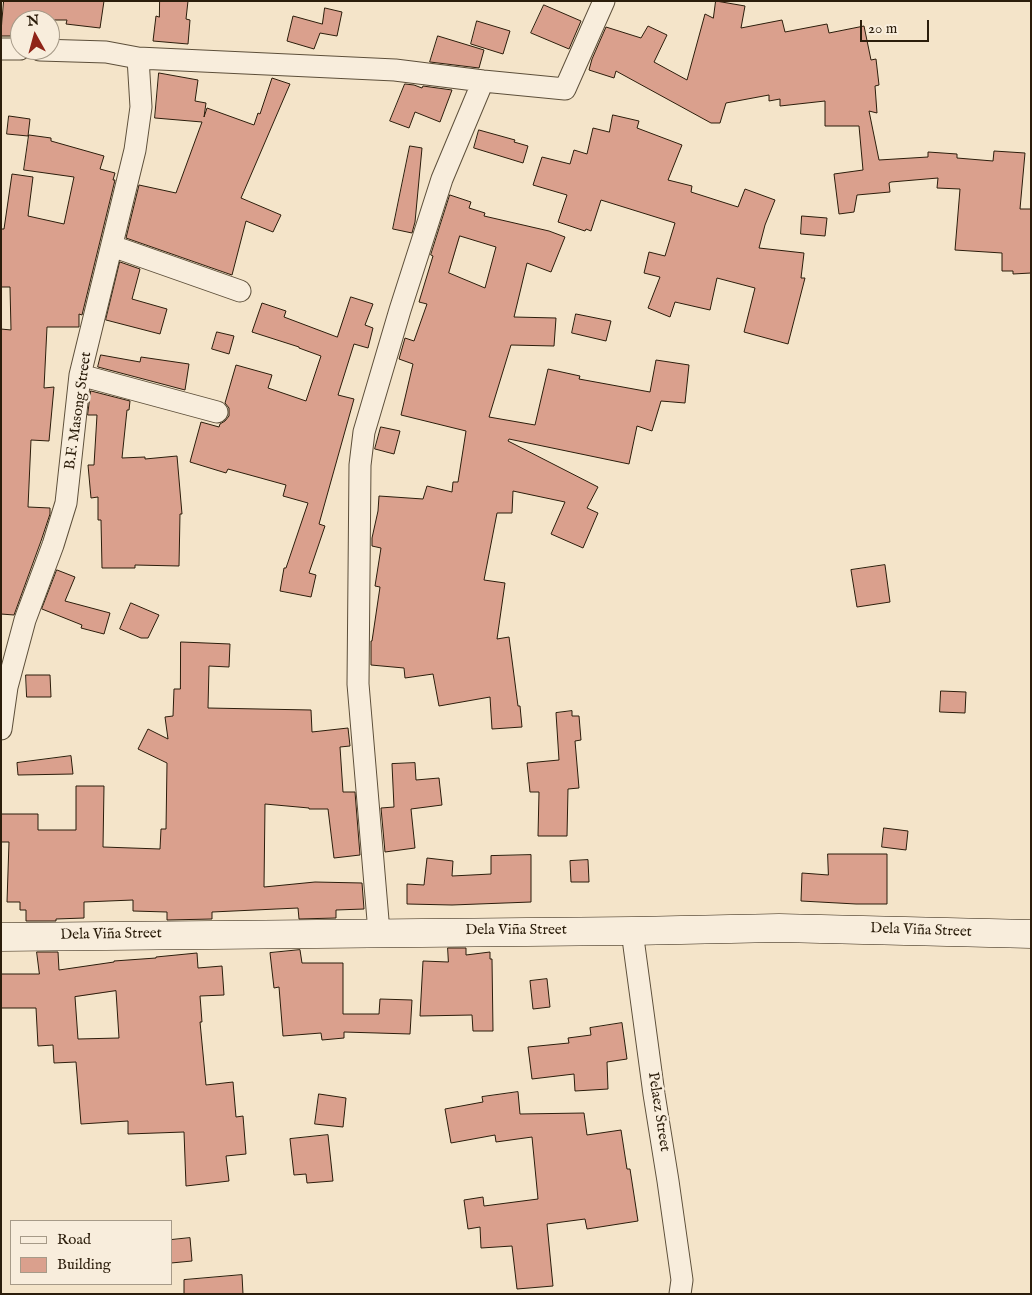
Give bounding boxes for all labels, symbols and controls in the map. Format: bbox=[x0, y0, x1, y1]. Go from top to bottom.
north arrow bbox=[10, 10, 60, 60]
scale bar bbox=[862, 10, 931, 42]
text: N bbox=[26, 11, 40, 31]
text: 20 m bbox=[868, 19, 897, 38]
street label: B.F. Masong Street bbox=[62, 351, 96, 471]
street label: Dela Viña Street bbox=[870, 920, 972, 942]
street label: Dela Viña Street bbox=[465, 922, 567, 940]
street label: Dela Viña Street bbox=[60, 925, 162, 945]
street label: Pelaez Street bbox=[643, 1071, 673, 1153]
legend bbox=[10, 1220, 172, 1285]
text: Road bbox=[57, 1230, 91, 1249]
text: Building bbox=[57, 1255, 111, 1274]

